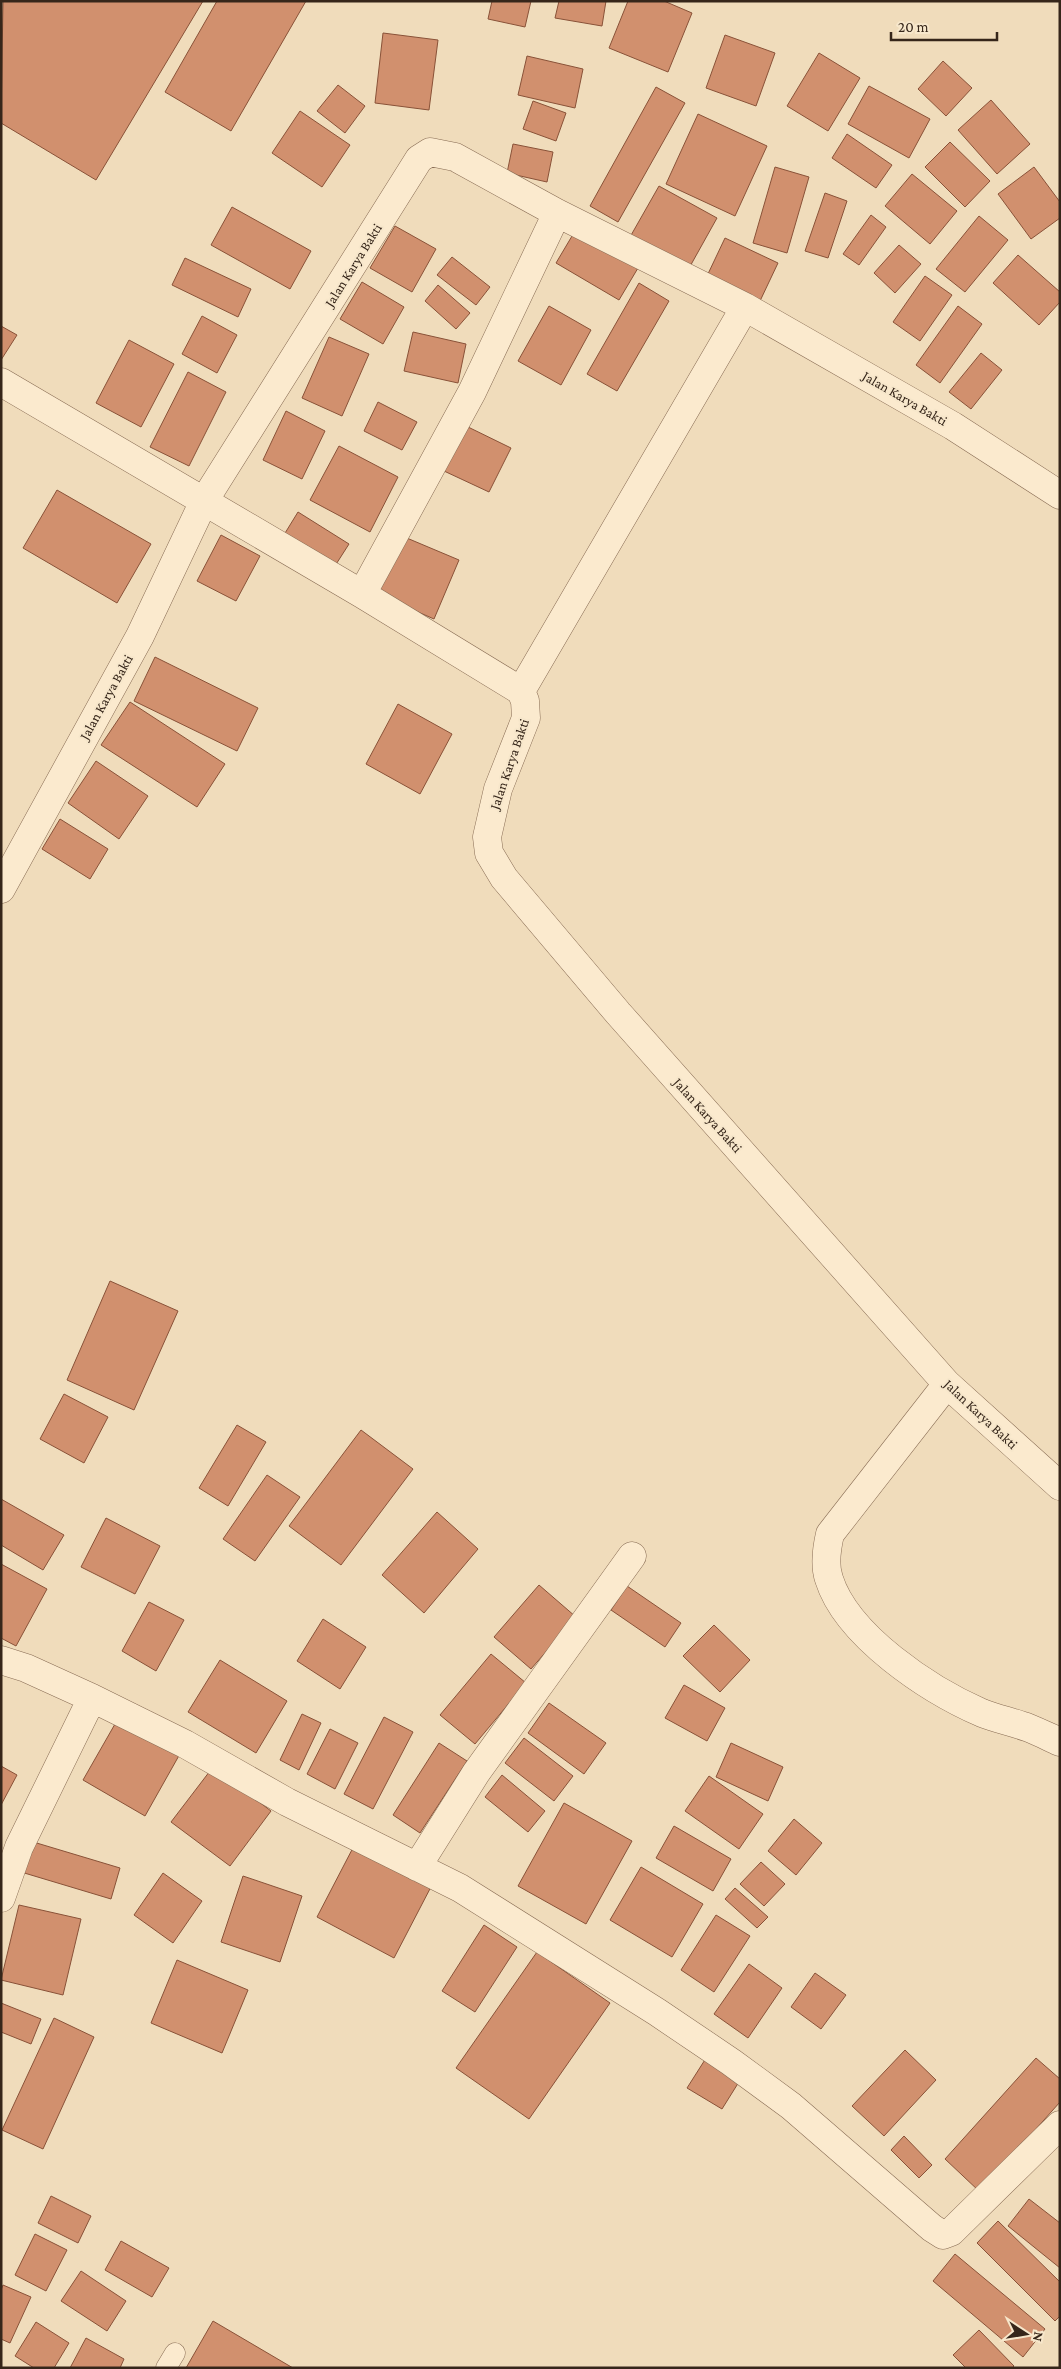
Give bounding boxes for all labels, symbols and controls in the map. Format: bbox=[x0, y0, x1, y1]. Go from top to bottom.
scale bar bbox=[891, 10, 997, 42]
text: 20 m bbox=[898, 19, 929, 35]
street label: Jalan Karya Bakti bbox=[320, 220, 385, 311]
street label: Jalan Karya Bakti bbox=[858, 366, 950, 429]
street label: Jalan Karya Bakti bbox=[75, 651, 136, 744]
street label: Jalan Karya Bakti bbox=[485, 716, 532, 813]
street label: Jalan Karya Bakti bbox=[669, 1073, 746, 1156]
street label: Jalan Karya Bakti bbox=[939, 1374, 1021, 1452]
north arrow bbox=[1001, 2309, 1051, 2359]
text: N bbox=[1030, 2330, 1048, 2343]

